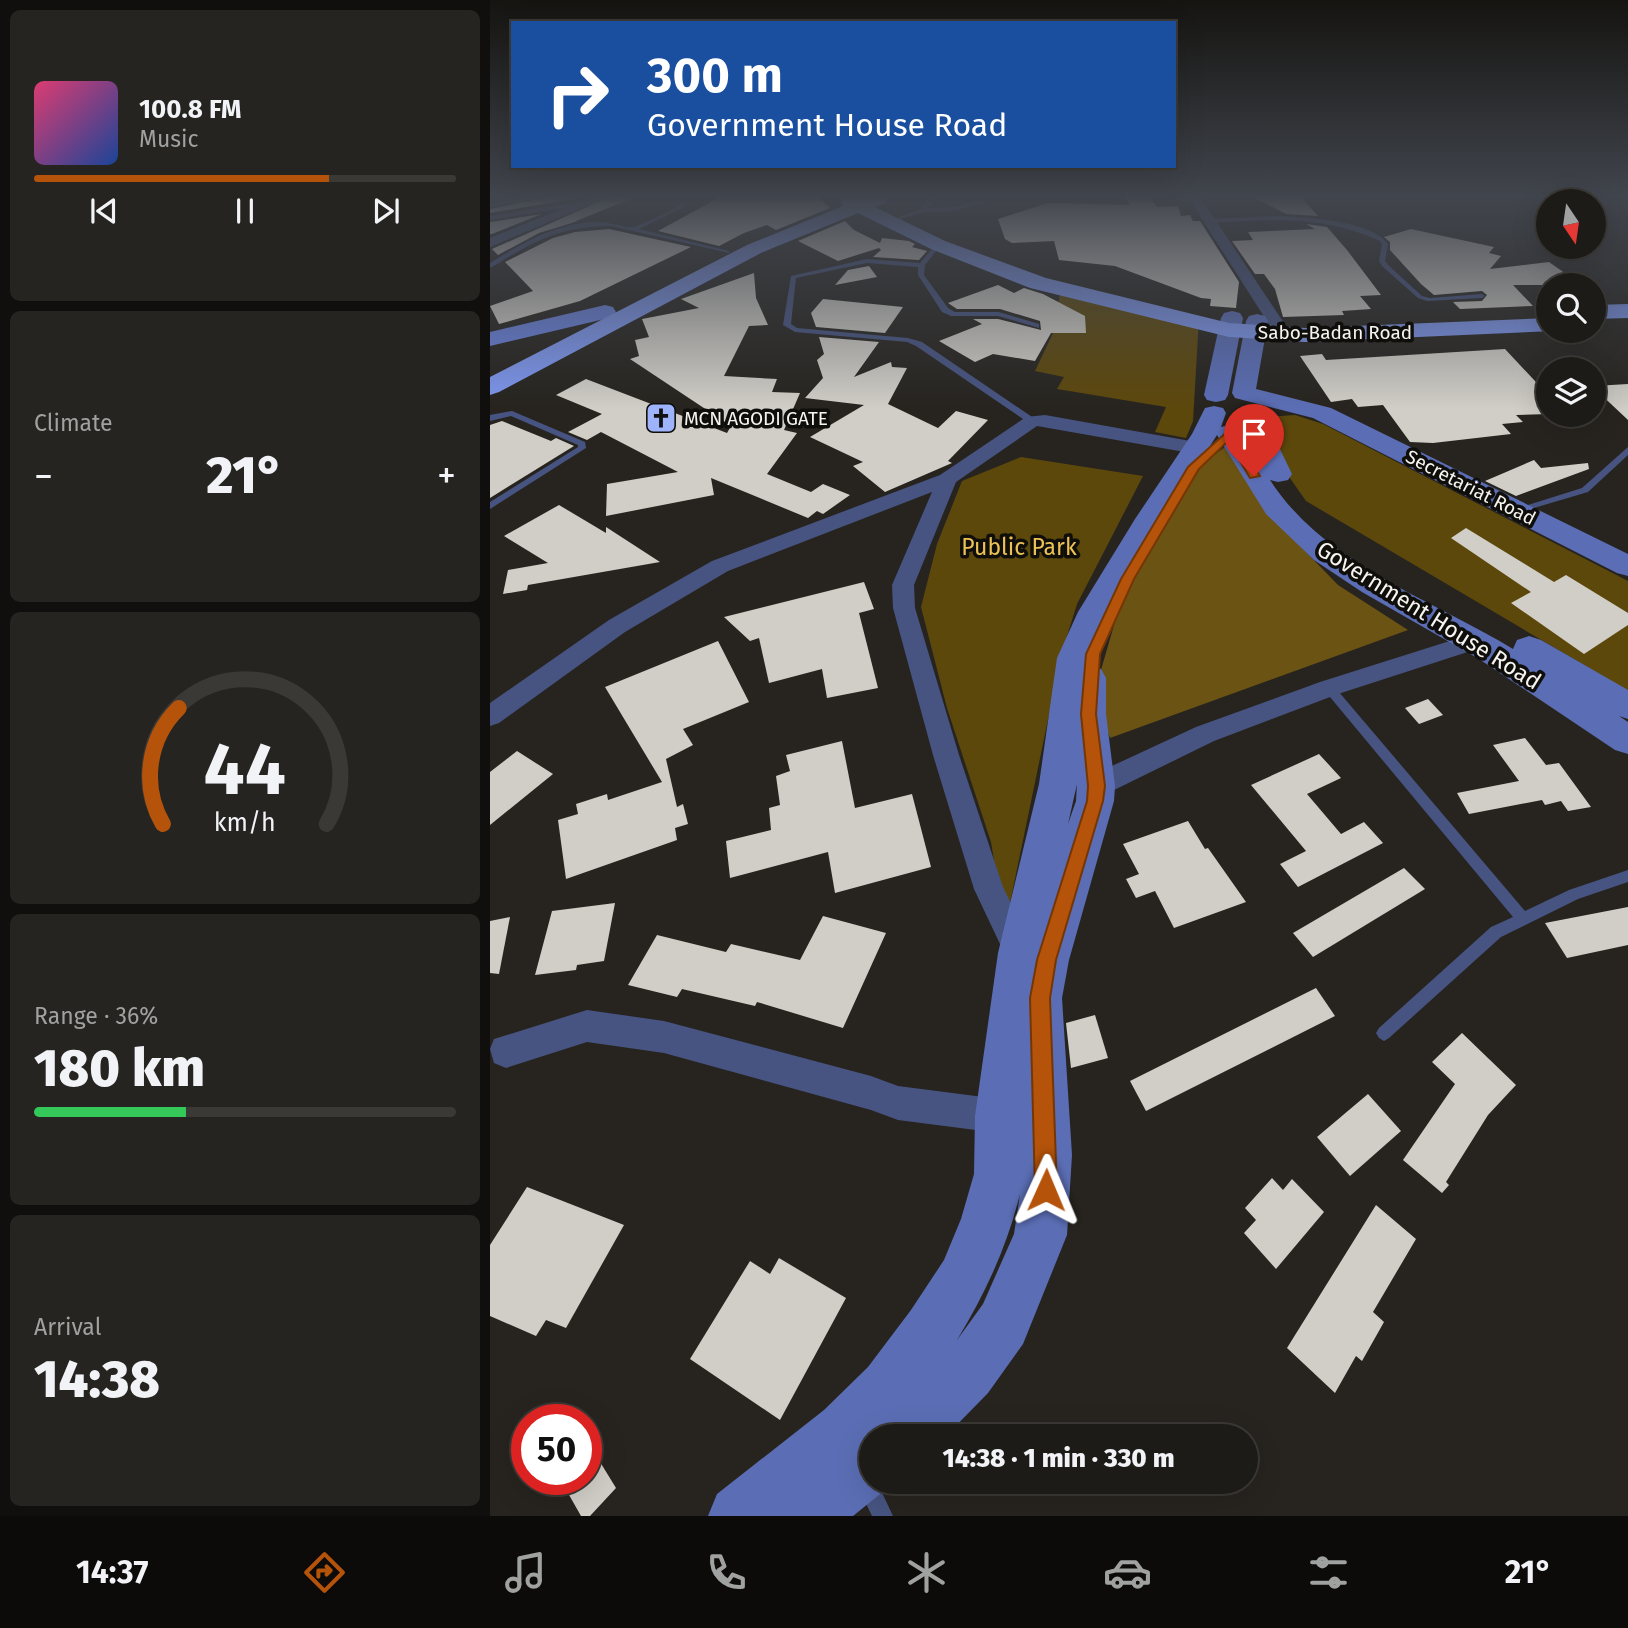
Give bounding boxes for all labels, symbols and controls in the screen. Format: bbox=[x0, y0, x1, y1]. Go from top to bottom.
text: 300 m bbox=[647, 46, 783, 105]
icon: right bbox=[532, 49, 623, 140]
text: 100.8 FM bbox=[139, 94, 241, 125]
text: Government House Road bbox=[647, 106, 1007, 144]
text: Music bbox=[139, 125, 199, 153]
north arrow bbox=[1536, 189, 1606, 259]
map controls bbox=[1536, 189, 1606, 427]
icon: previous bbox=[85, 192, 123, 230]
icon: pause bbox=[226, 192, 264, 230]
icon: next bbox=[367, 192, 405, 230]
button: search bbox=[1536, 273, 1606, 343]
street label: Sabo-Badan Road bbox=[1258, 321, 1412, 344]
button: layers bbox=[1536, 357, 1606, 427]
church icon: MCN AGODI GATE bbox=[644, 401, 678, 435]
pin bbox=[1224, 404, 1284, 476]
place label: MCN AGODI GATE bbox=[684, 407, 828, 430]
text: Climate bbox=[34, 409, 113, 437]
icon: arrive bbox=[1235, 415, 1273, 453]
text: 21° bbox=[206, 444, 284, 507]
street label: Secretariat Road bbox=[1402, 445, 1540, 530]
text: − bbox=[34, 453, 53, 499]
text: + bbox=[437, 453, 456, 499]
park label: Public Park bbox=[961, 533, 1077, 561]
street label: Government House Road bbox=[1312, 535, 1546, 695]
text: 44 bbox=[204, 726, 286, 813]
text: km/h bbox=[214, 808, 276, 838]
text: Range · 36% bbox=[34, 1002, 158, 1030]
text: 180 km bbox=[34, 1037, 205, 1100]
position arrow bbox=[1009, 1153, 1083, 1227]
text: Arrival bbox=[34, 1313, 101, 1341]
text: 14:38 bbox=[34, 1348, 160, 1411]
speed limit sign: 50 bbox=[511, 1404, 602, 1495]
text: 14:38 · 1 min · 330 m bbox=[942, 1443, 1175, 1474]
icon: directions bbox=[300, 1548, 349, 1597]
icon: music bbox=[501, 1548, 550, 1597]
icon: phone bbox=[702, 1548, 751, 1597]
icon: climate bbox=[902, 1548, 951, 1597]
icon: car bbox=[1103, 1548, 1152, 1597]
icon: filters bbox=[1304, 1548, 1353, 1597]
text: 14:37 bbox=[76, 1553, 148, 1591]
text: 21° bbox=[1505, 1553, 1552, 1591]

